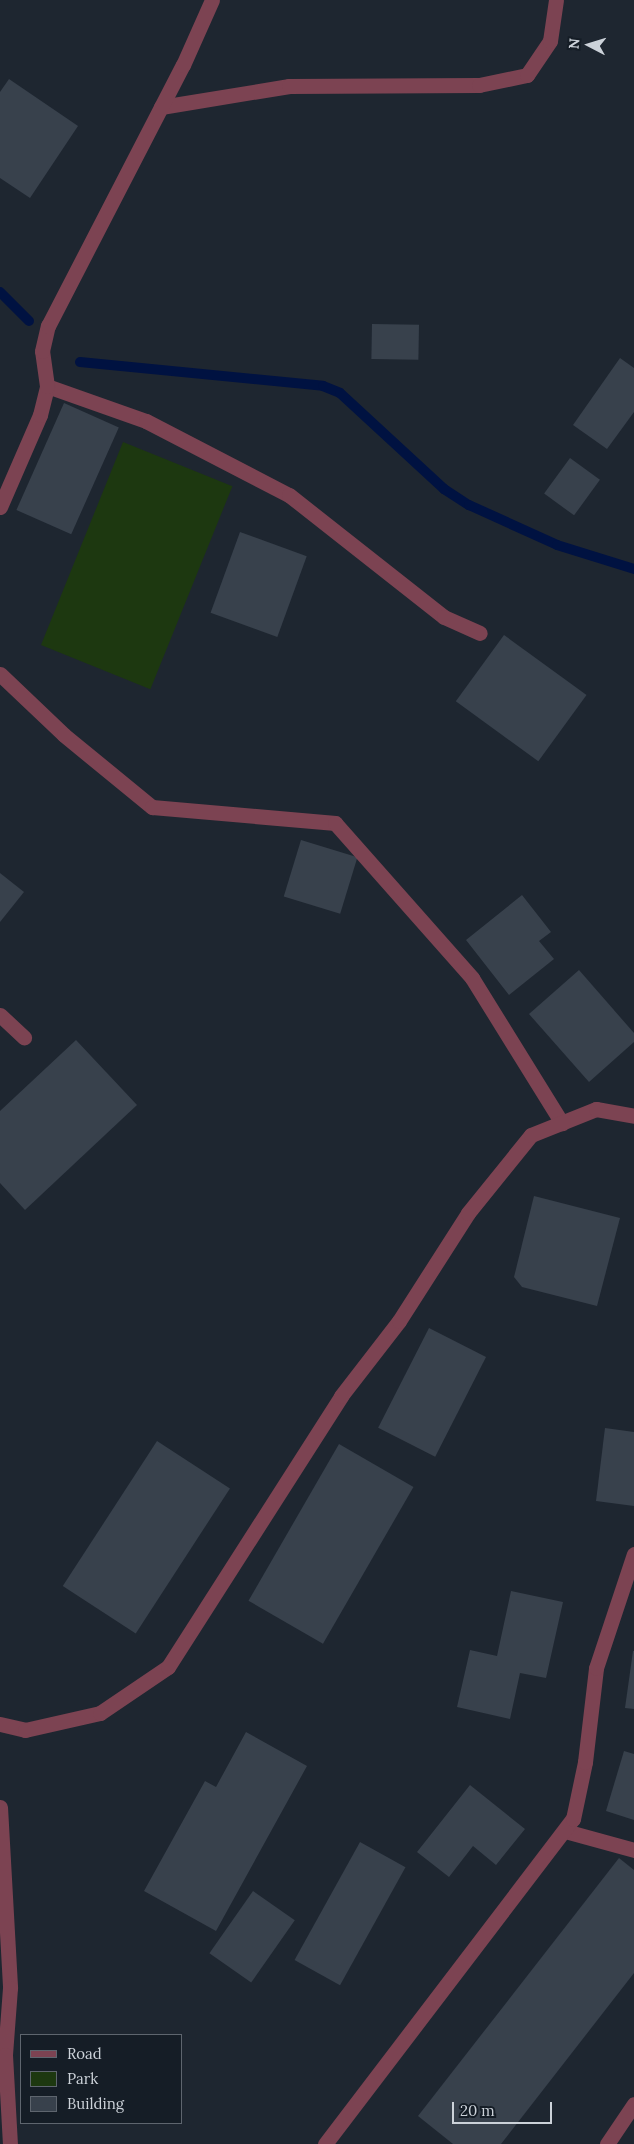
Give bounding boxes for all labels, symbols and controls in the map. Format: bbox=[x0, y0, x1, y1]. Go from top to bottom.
north arrow bbox=[564, 20, 614, 70]
text: N bbox=[565, 38, 583, 50]
legend bbox=[20, 2034, 182, 2124]
text: Road bbox=[67, 2044, 102, 2063]
text: Park bbox=[67, 2069, 98, 2088]
scale bar bbox=[454, 2092, 554, 2124]
text: Building bbox=[67, 2094, 124, 2113]
text: 20 m bbox=[460, 2101, 495, 2120]

